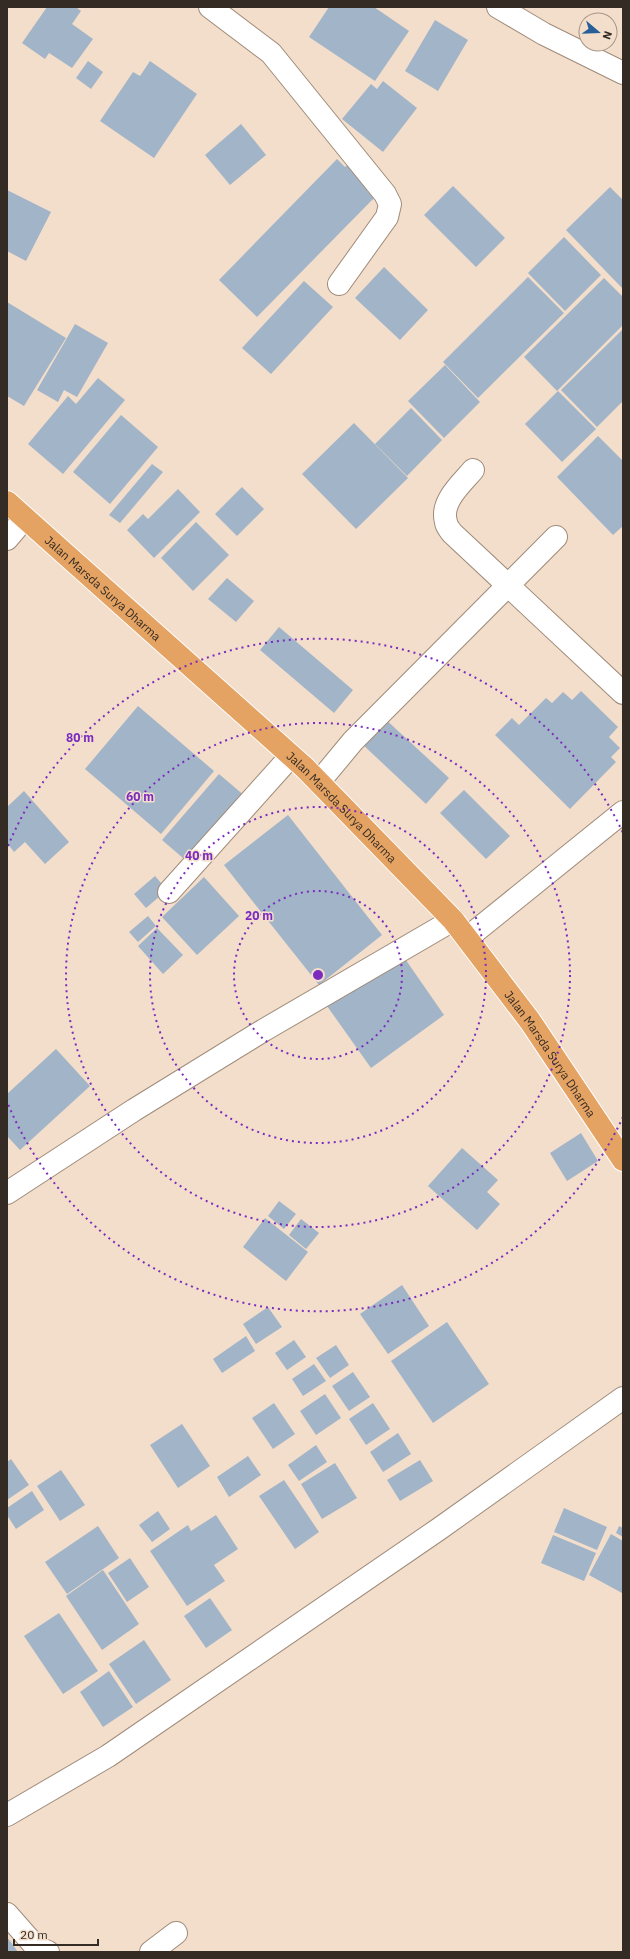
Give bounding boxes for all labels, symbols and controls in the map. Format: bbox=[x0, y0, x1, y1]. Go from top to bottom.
north arrow bbox=[578, 12, 618, 52]
text: N bbox=[600, 29, 615, 41]
street label: Jalan Marsda Surya Dharma bbox=[42, 532, 165, 644]
text: 80 m bbox=[66, 730, 94, 745]
street label: Jalan Marsda Surya Dharma bbox=[284, 748, 401, 866]
text: 60 m bbox=[126, 789, 154, 804]
text: 40 m bbox=[185, 848, 213, 863]
text: 20 m bbox=[245, 908, 273, 923]
centre of rings bbox=[311, 968, 325, 982]
street label: Jalan Marsda Surya Dharma bbox=[502, 987, 600, 1120]
scale bar bbox=[14, 1921, 98, 1947]
text: 20 m bbox=[20, 1927, 48, 1942]

